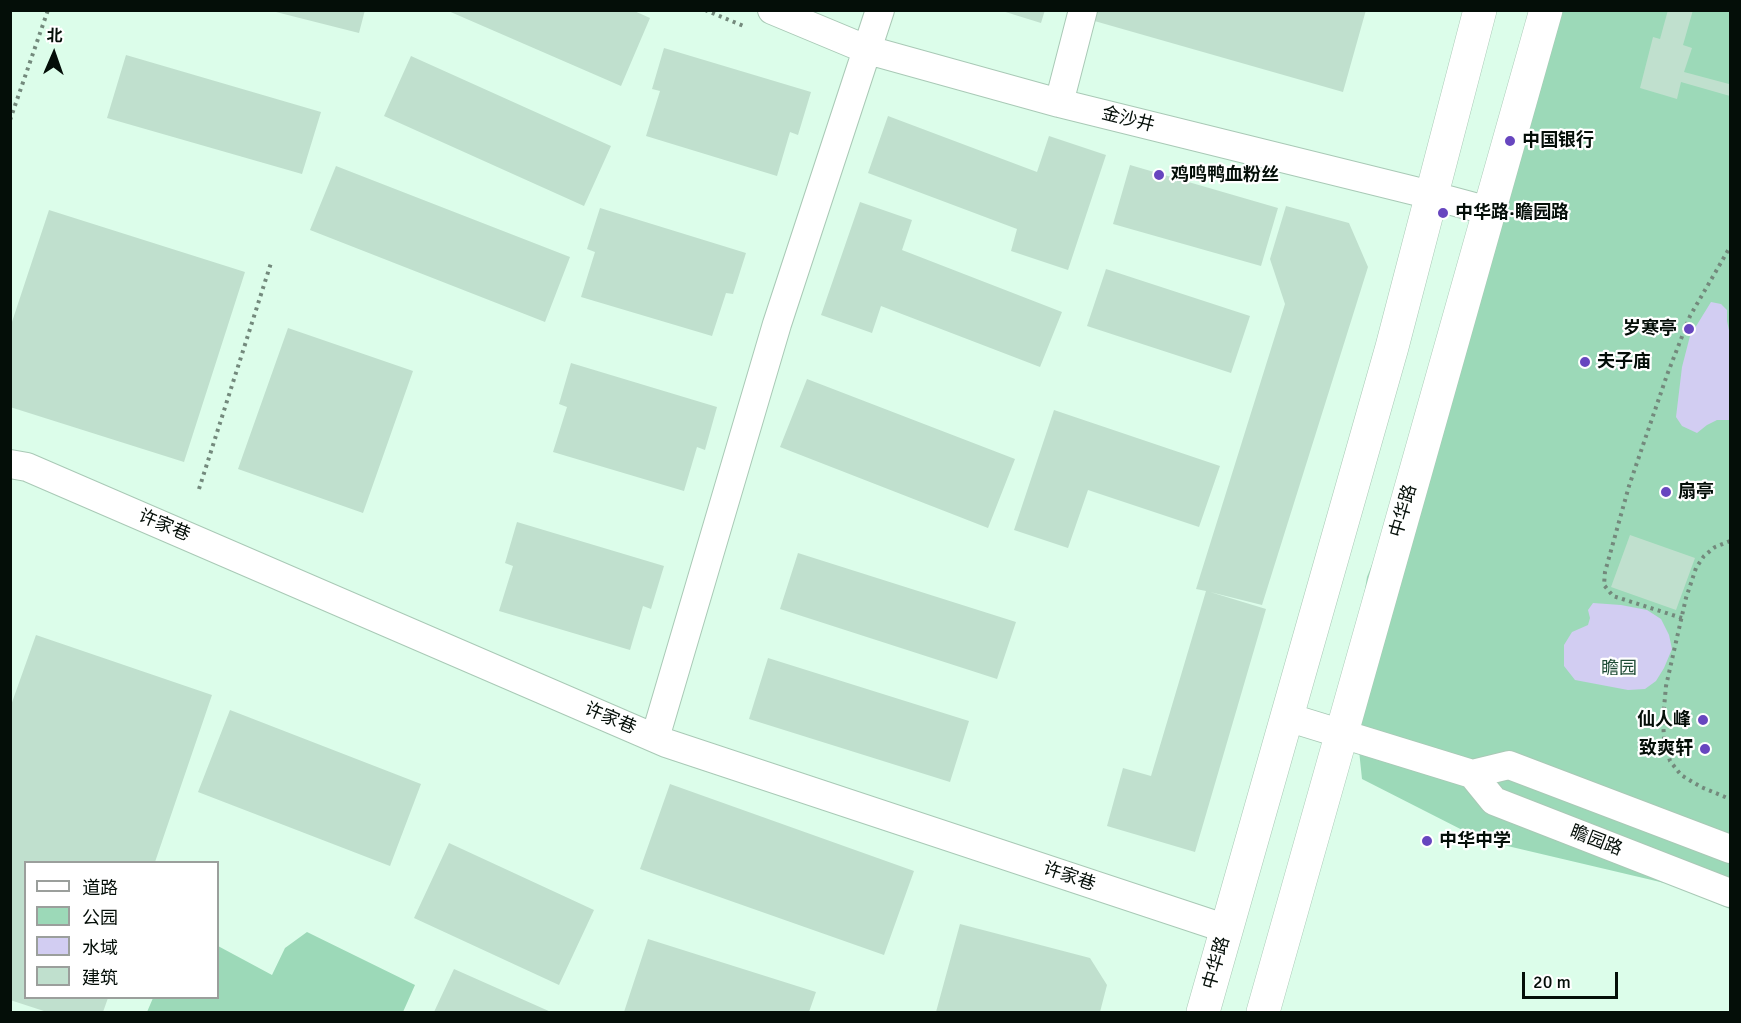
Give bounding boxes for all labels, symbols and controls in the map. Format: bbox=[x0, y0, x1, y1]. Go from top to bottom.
north arrow bbox=[24, 24, 84, 84]
text: 北 bbox=[46, 26, 63, 46]
street label: 金沙井 bbox=[1099, 103, 1157, 137]
place label: 中国银行 bbox=[1522, 130, 1594, 152]
marker: 中国银行 bbox=[1503, 134, 1517, 148]
place label: 鸡鸣鸭血粉丝 bbox=[1171, 164, 1279, 186]
marker: 鸡鸣鸭血粉丝 bbox=[1152, 168, 1166, 182]
place label: 中华路·瞻园路 bbox=[1455, 202, 1569, 224]
marker: 中华路·瞻园路 bbox=[1436, 206, 1450, 220]
place label: 岁寒亭 bbox=[1623, 318, 1677, 340]
marker: 岁寒亭 bbox=[1682, 322, 1696, 336]
place label: 夫子庙 bbox=[1597, 351, 1651, 373]
marker: 夫子庙 bbox=[1578, 355, 1592, 369]
place label: 扇亭 bbox=[1678, 481, 1714, 503]
street label: 中华路 bbox=[1386, 482, 1422, 540]
marker: 扇亭 bbox=[1659, 485, 1673, 499]
street label: 许家巷 bbox=[135, 506, 193, 546]
park label: 瞻园 bbox=[1601, 658, 1637, 680]
street label: 许家巷 bbox=[581, 699, 639, 739]
place label: 仙人峰 bbox=[1637, 709, 1691, 731]
marker: 仙人峰 bbox=[1696, 713, 1710, 727]
place label: 致爽轩 bbox=[1639, 738, 1693, 760]
marker: 致爽轩 bbox=[1698, 742, 1712, 756]
street label: 瞻园路 bbox=[1567, 821, 1625, 861]
place label: 中华中学 bbox=[1439, 830, 1511, 852]
marker: 中华中学 bbox=[1420, 834, 1434, 848]
street label: 许家巷 bbox=[1040, 858, 1098, 896]
legend bbox=[24, 861, 219, 999]
text: 道路 bbox=[82, 877, 118, 899]
text: 公园 bbox=[82, 907, 118, 929]
street label: 中华路 bbox=[1199, 934, 1235, 992]
text: 水域 bbox=[82, 937, 118, 959]
scale bar bbox=[1525, 960, 1621, 998]
text: 建筑 bbox=[82, 967, 118, 989]
text: 20 m bbox=[1533, 971, 1571, 993]

